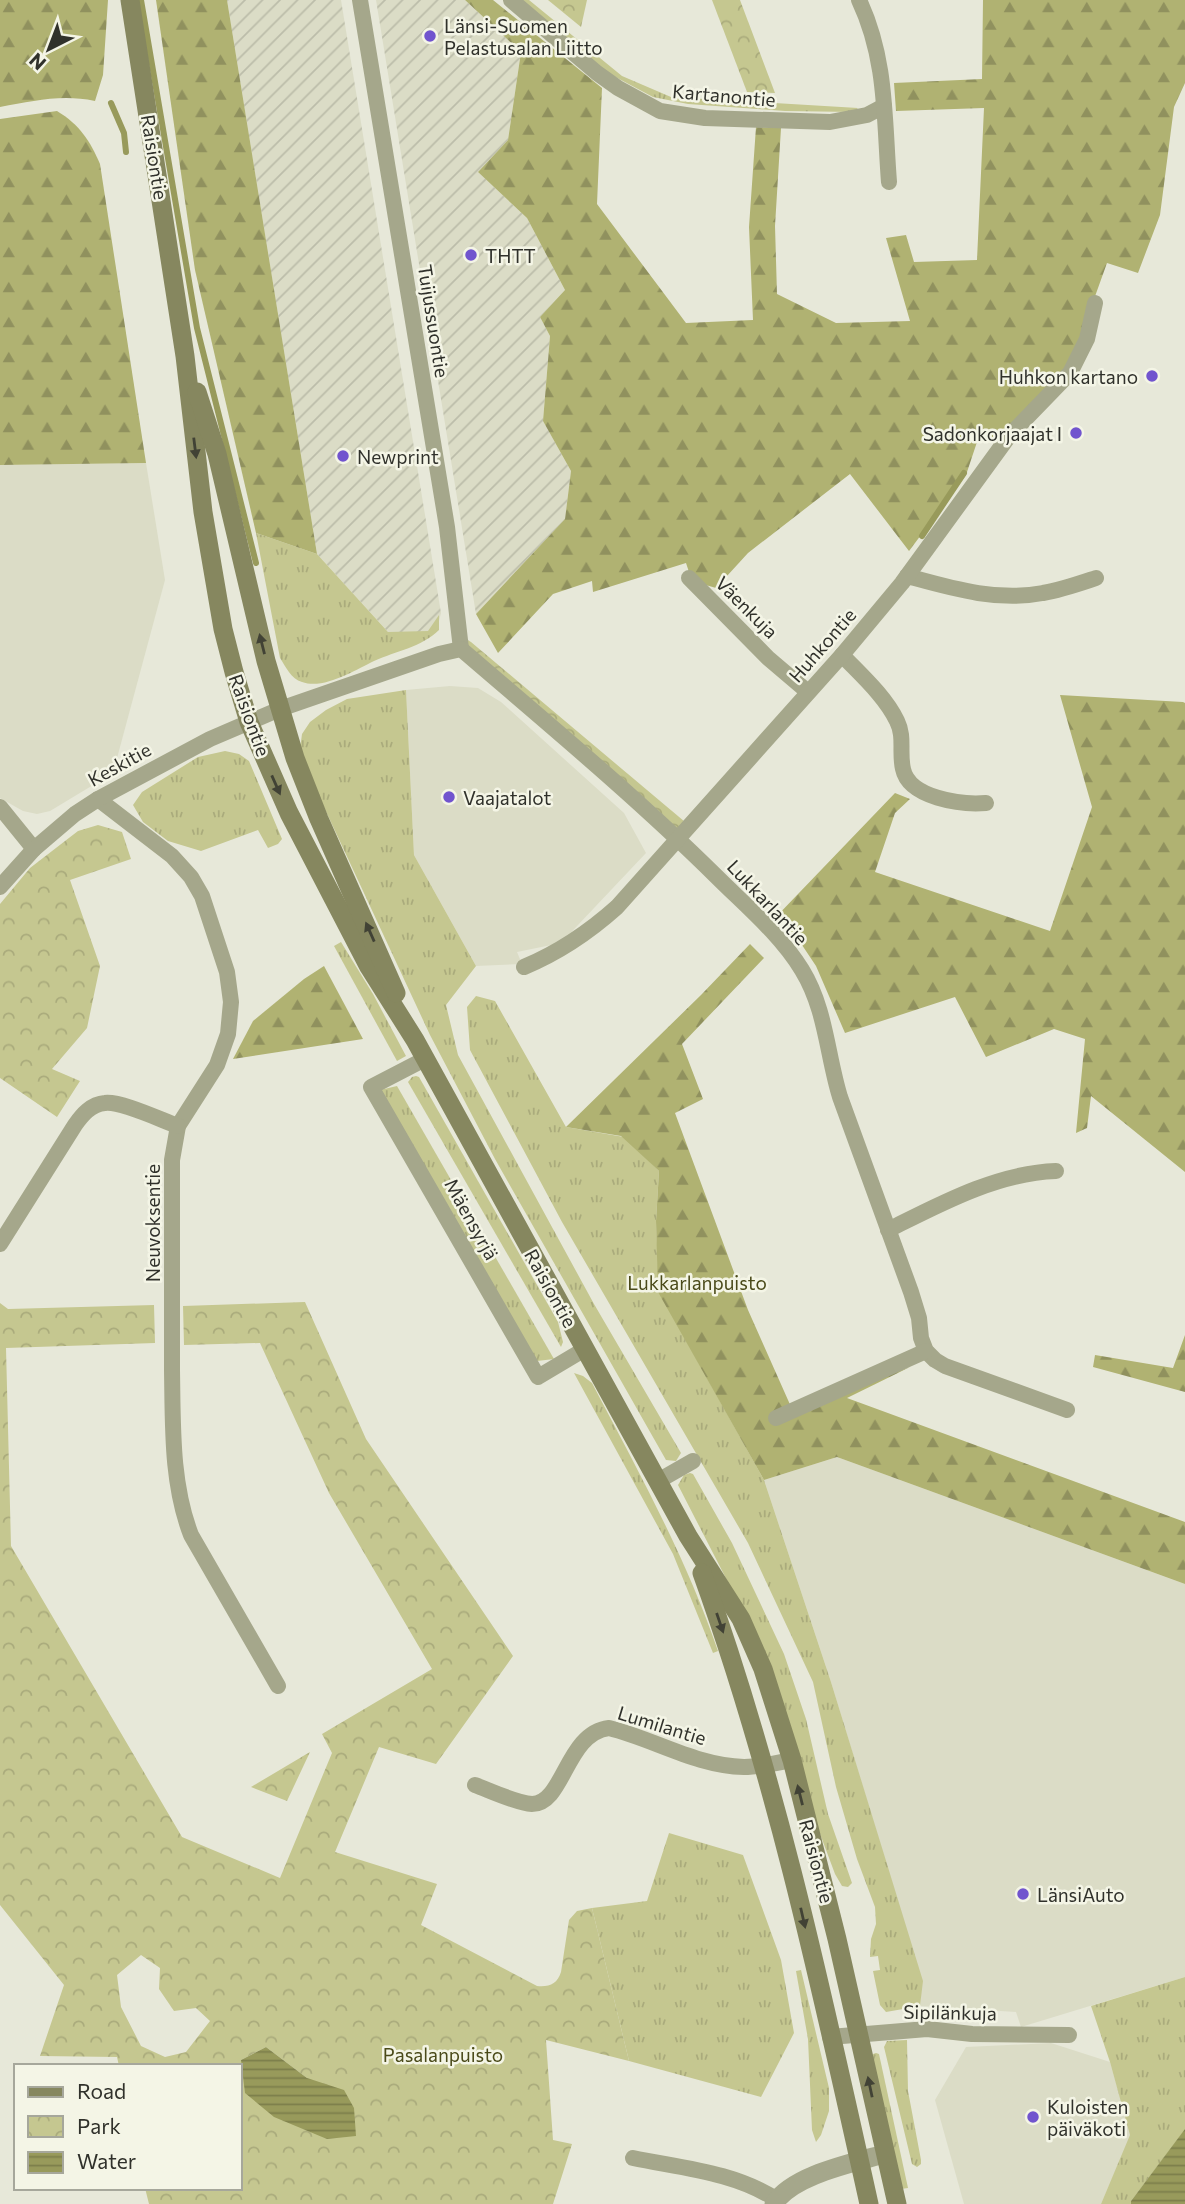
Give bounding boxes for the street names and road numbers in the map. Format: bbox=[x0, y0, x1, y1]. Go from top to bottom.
street label: Kartanontie bbox=[671, 79, 777, 111]
street label: Raisiontie bbox=[137, 113, 173, 201]
street label: Tuijussuontie bbox=[414, 263, 454, 379]
street label: Väenkuja bbox=[711, 571, 783, 643]
street label: Huhkontie bbox=[784, 603, 860, 687]
street label: Raisiontie bbox=[224, 671, 276, 759]
street label: Keskitie bbox=[83, 737, 155, 791]
street label: Lukkarlantie bbox=[723, 855, 813, 949]
street label: Neuvoksentie bbox=[141, 1164, 164, 1282]
street label: Mäensyrjä bbox=[440, 1174, 504, 1264]
street label: Raisiontie bbox=[520, 1245, 582, 1331]
street label: Lumilantie bbox=[615, 1701, 709, 1749]
street label: Raisiontie bbox=[795, 1817, 839, 1905]
street label: Sipilänkuja bbox=[903, 2000, 997, 2024]

